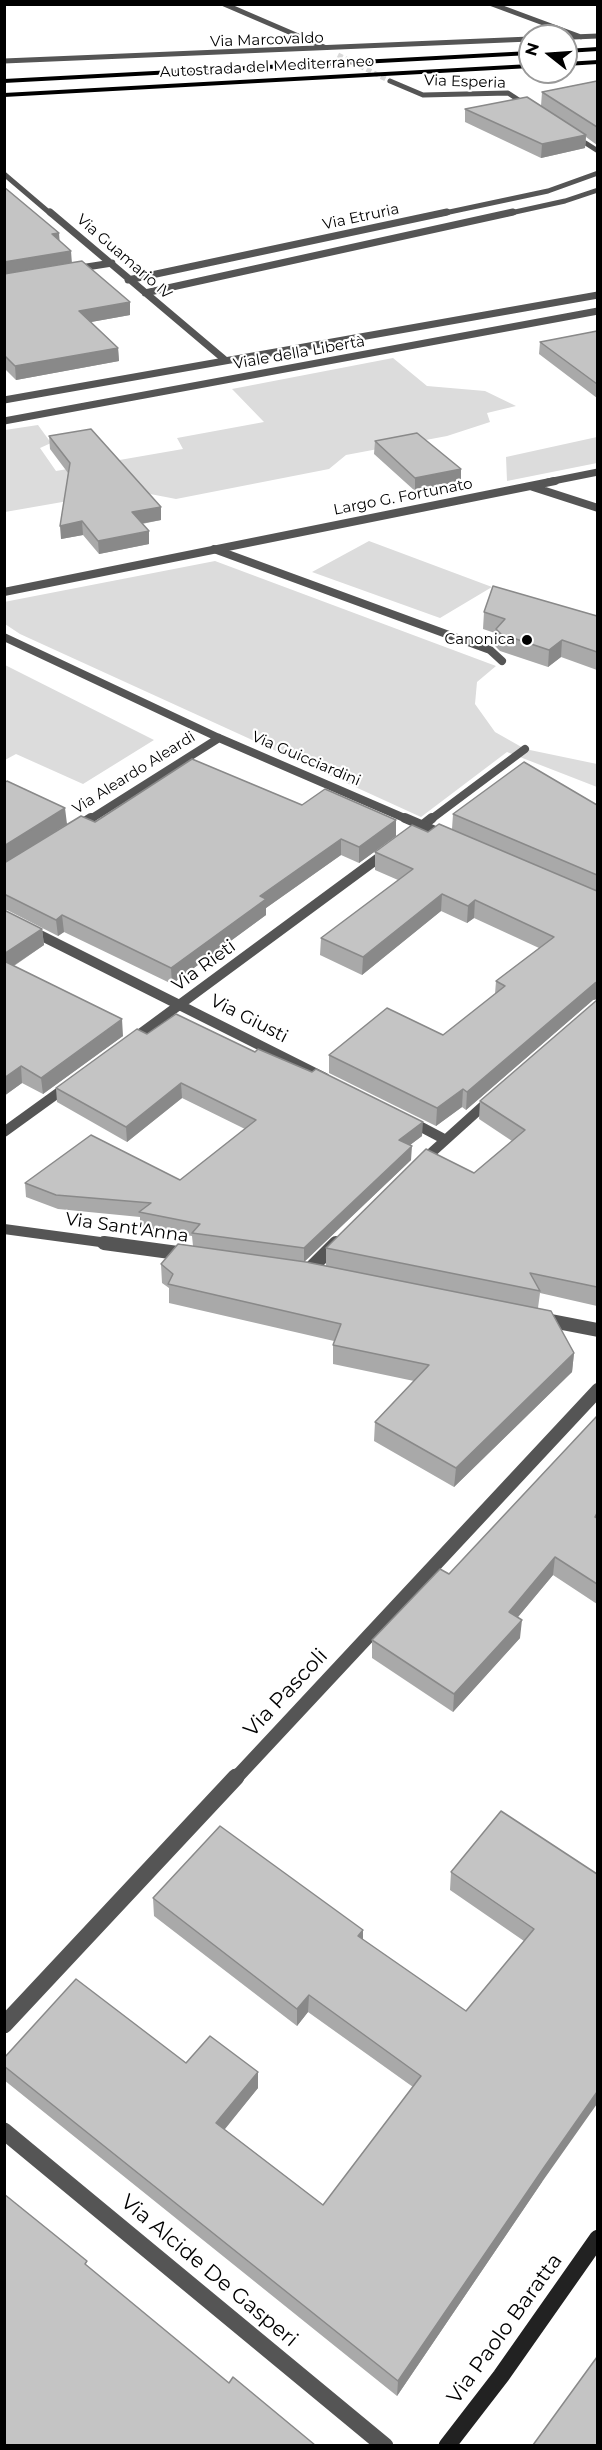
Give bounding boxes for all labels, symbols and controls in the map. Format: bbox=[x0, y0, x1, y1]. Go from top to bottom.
north arrow bbox=[518, 24, 578, 84]
street label: Via Marcovaldo bbox=[210, 29, 324, 51]
text: N bbox=[521, 40, 543, 58]
street label: Autostrada del Mediterraneo bbox=[159, 52, 375, 82]
street label: Via Esperia bbox=[424, 72, 506, 92]
street label: Via Etruria bbox=[321, 200, 401, 234]
street label: Via Guamario IV bbox=[73, 211, 175, 303]
street label: Viale della Libertà bbox=[232, 333, 366, 373]
street label: Largo G. Fortunato bbox=[332, 475, 474, 519]
place label: Canonica bbox=[445, 631, 515, 649]
marker: Canonica bbox=[520, 633, 534, 647]
street label: Via Aleardo Aleardi bbox=[69, 728, 199, 818]
street label: Via Guicciardini bbox=[249, 728, 363, 790]
street label: Via Rieti bbox=[168, 936, 240, 996]
street label: Via Giusti bbox=[207, 990, 291, 1048]
street label: Via Sant'Anna bbox=[64, 1209, 190, 1247]
street label: Via Pascoli bbox=[239, 1644, 333, 1742]
street label: Via Alcide De Gasperi bbox=[115, 2190, 303, 2352]
street label: Via Paolo Baratta bbox=[442, 2249, 568, 2409]

